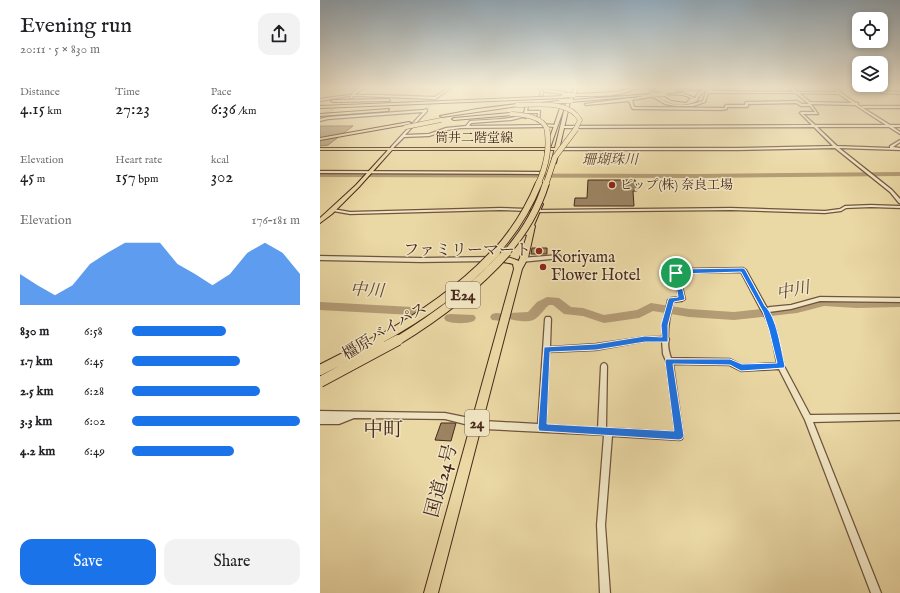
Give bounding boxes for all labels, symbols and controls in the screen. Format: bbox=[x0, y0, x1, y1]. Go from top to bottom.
text: Evening run bbox=[20, 12, 132, 40]
map controls bbox=[852, 12, 888, 92]
button: locate bbox=[852, 12, 888, 48]
button: share bbox=[258, 13, 300, 55]
text: 20:11 · 5 × 830 m bbox=[20, 41, 100, 58]
button: layers bbox=[852, 56, 888, 92]
text: Distance bbox=[20, 85, 60, 99]
text: Time bbox=[115, 85, 140, 99]
text: Pace bbox=[211, 85, 231, 99]
text: 4.15 bbox=[20, 99, 45, 120]
text: 27:23 bbox=[115, 99, 150, 120]
text: 6:36 bbox=[211, 99, 236, 120]
text: km bbox=[45, 104, 62, 118]
text: /km bbox=[236, 104, 256, 118]
street label: 筒井二階堂線 bbox=[435, 130, 513, 147]
water label: 珊瑚珠川 bbox=[582, 151, 640, 169]
text: Elevation bbox=[20, 153, 64, 167]
text: Heart rate bbox=[115, 153, 162, 167]
text: kcal bbox=[211, 153, 229, 167]
text: 45 bbox=[20, 167, 34, 188]
text: 157 bbox=[115, 167, 136, 188]
text: 302 bbox=[211, 167, 233, 188]
text: m bbox=[34, 172, 45, 186]
text: bpm bbox=[136, 172, 159, 186]
place label: ピップ(株) 奈良工場 bbox=[620, 177, 733, 194]
marker: ピップ(株) 奈良工場 bbox=[607, 180, 617, 190]
text: Elevation bbox=[20, 212, 72, 229]
text: 176–181 m bbox=[252, 212, 300, 229]
place label: ファミリーマート bbox=[403, 241, 531, 261]
marker: ファミリーマート bbox=[534, 246, 544, 256]
place label: Koriyama Flower Hotel bbox=[551, 248, 641, 286]
pin bbox=[659, 256, 693, 290]
marker: Koriyama Flower Hotel bbox=[538, 262, 548, 272]
icon: arrive bbox=[665, 262, 687, 284]
water label: 中川 bbox=[774, 277, 814, 305]
water label: 中川 bbox=[349, 280, 387, 302]
road number: E24 bbox=[446, 282, 480, 308]
street label: 橿原バイパス bbox=[339, 299, 431, 365]
text: 830 m bbox=[20, 323, 49, 340]
text: 6:58 bbox=[84, 323, 103, 340]
text: 1.7 km bbox=[20, 353, 53, 370]
text: 6:45 bbox=[84, 353, 104, 370]
text: 2.5 km bbox=[20, 383, 53, 400]
text: 6:28 bbox=[84, 383, 104, 400]
road number: 24 bbox=[465, 410, 489, 436]
text: 3.3 km bbox=[20, 413, 52, 430]
text: 6:02 bbox=[84, 413, 105, 430]
district label: 中町 bbox=[363, 418, 403, 443]
street label: 国道24号 bbox=[421, 442, 463, 520]
text: 4.2 km bbox=[20, 443, 55, 460]
text: 6:49 bbox=[84, 443, 105, 460]
button: Save bbox=[20, 539, 156, 585]
button: Share bbox=[164, 539, 300, 585]

